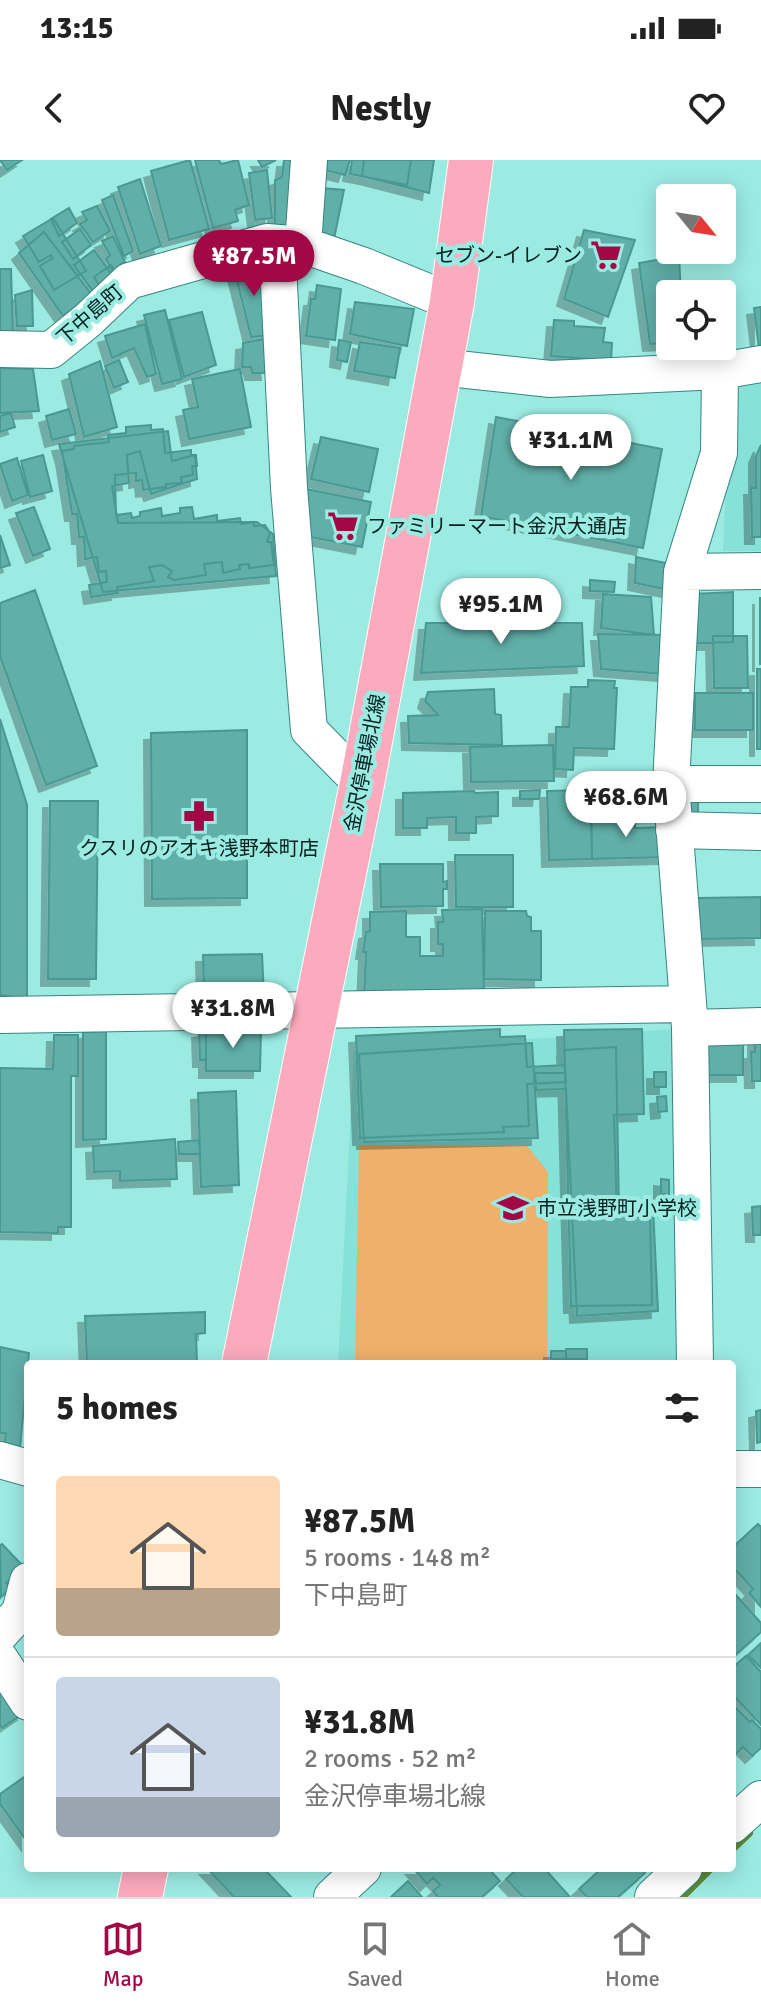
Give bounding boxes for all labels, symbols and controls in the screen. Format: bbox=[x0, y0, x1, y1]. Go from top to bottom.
text: 13:15 bbox=[40, 10, 114, 47]
icon: back bbox=[32, 86, 76, 130]
text: Nestly bbox=[330, 86, 431, 131]
icon: heart bbox=[685, 86, 729, 130]
north arrow bbox=[656, 184, 736, 264]
map controls bbox=[656, 184, 736, 360]
pin: ¥87.5M bbox=[189, 230, 319, 298]
supermarket icon: セブン-イレブン bbox=[589, 238, 623, 272]
text: ¥87.5M bbox=[211, 240, 297, 272]
place label: セブン-イレブン bbox=[435, 243, 582, 268]
street label: 下中島町 bbox=[52, 279, 128, 351]
button: locate bbox=[656, 280, 736, 360]
pin: ¥31.1M bbox=[506, 414, 636, 482]
text: ¥31.1M bbox=[528, 424, 614, 456]
supermarket icon: ファミリーマート金沢大通店 bbox=[326, 509, 360, 543]
place label: ファミリーマート金沢大通店 bbox=[367, 514, 627, 539]
pin: ¥95.1M bbox=[436, 578, 566, 646]
text: ¥95.1M bbox=[458, 588, 544, 620]
street label: 金沢停車場北線 bbox=[339, 692, 391, 834]
pin: ¥68.6M bbox=[561, 771, 691, 839]
text: ¥68.6M bbox=[583, 781, 669, 813]
pharmacy icon: クスリのアオキ浅野本町店 bbox=[182, 799, 216, 833]
place label: クスリのアオキ浅野本町店 bbox=[79, 836, 319, 861]
pin: ¥31.8M bbox=[168, 982, 298, 1050]
text: ¥31.8M bbox=[190, 992, 276, 1024]
school or university icon: 市立浅野町小学校 bbox=[496, 1191, 530, 1225]
place label: 市立浅野町小学校 bbox=[537, 1196, 697, 1221]
icon: filters bbox=[660, 1386, 704, 1430]
text: 5 homes bbox=[56, 1387, 177, 1429]
text: ¥87.5M bbox=[304, 1500, 416, 1542]
icon: home bbox=[120, 1508, 216, 1604]
text: 5 rooms · 148 m² bbox=[304, 1542, 491, 1574]
text: 下中島町 bbox=[304, 1580, 408, 1612]
text: ¥31.8M bbox=[304, 1701, 416, 1743]
icon: home bbox=[120, 1709, 216, 1805]
text: 2 rooms · 52 m² bbox=[304, 1743, 477, 1775]
text: 金沢停車場北線 bbox=[304, 1781, 486, 1813]
tab: Map bbox=[101, 1917, 145, 1992]
tab: Saved bbox=[347, 1917, 403, 1992]
tab: Home bbox=[605, 1917, 660, 1992]

